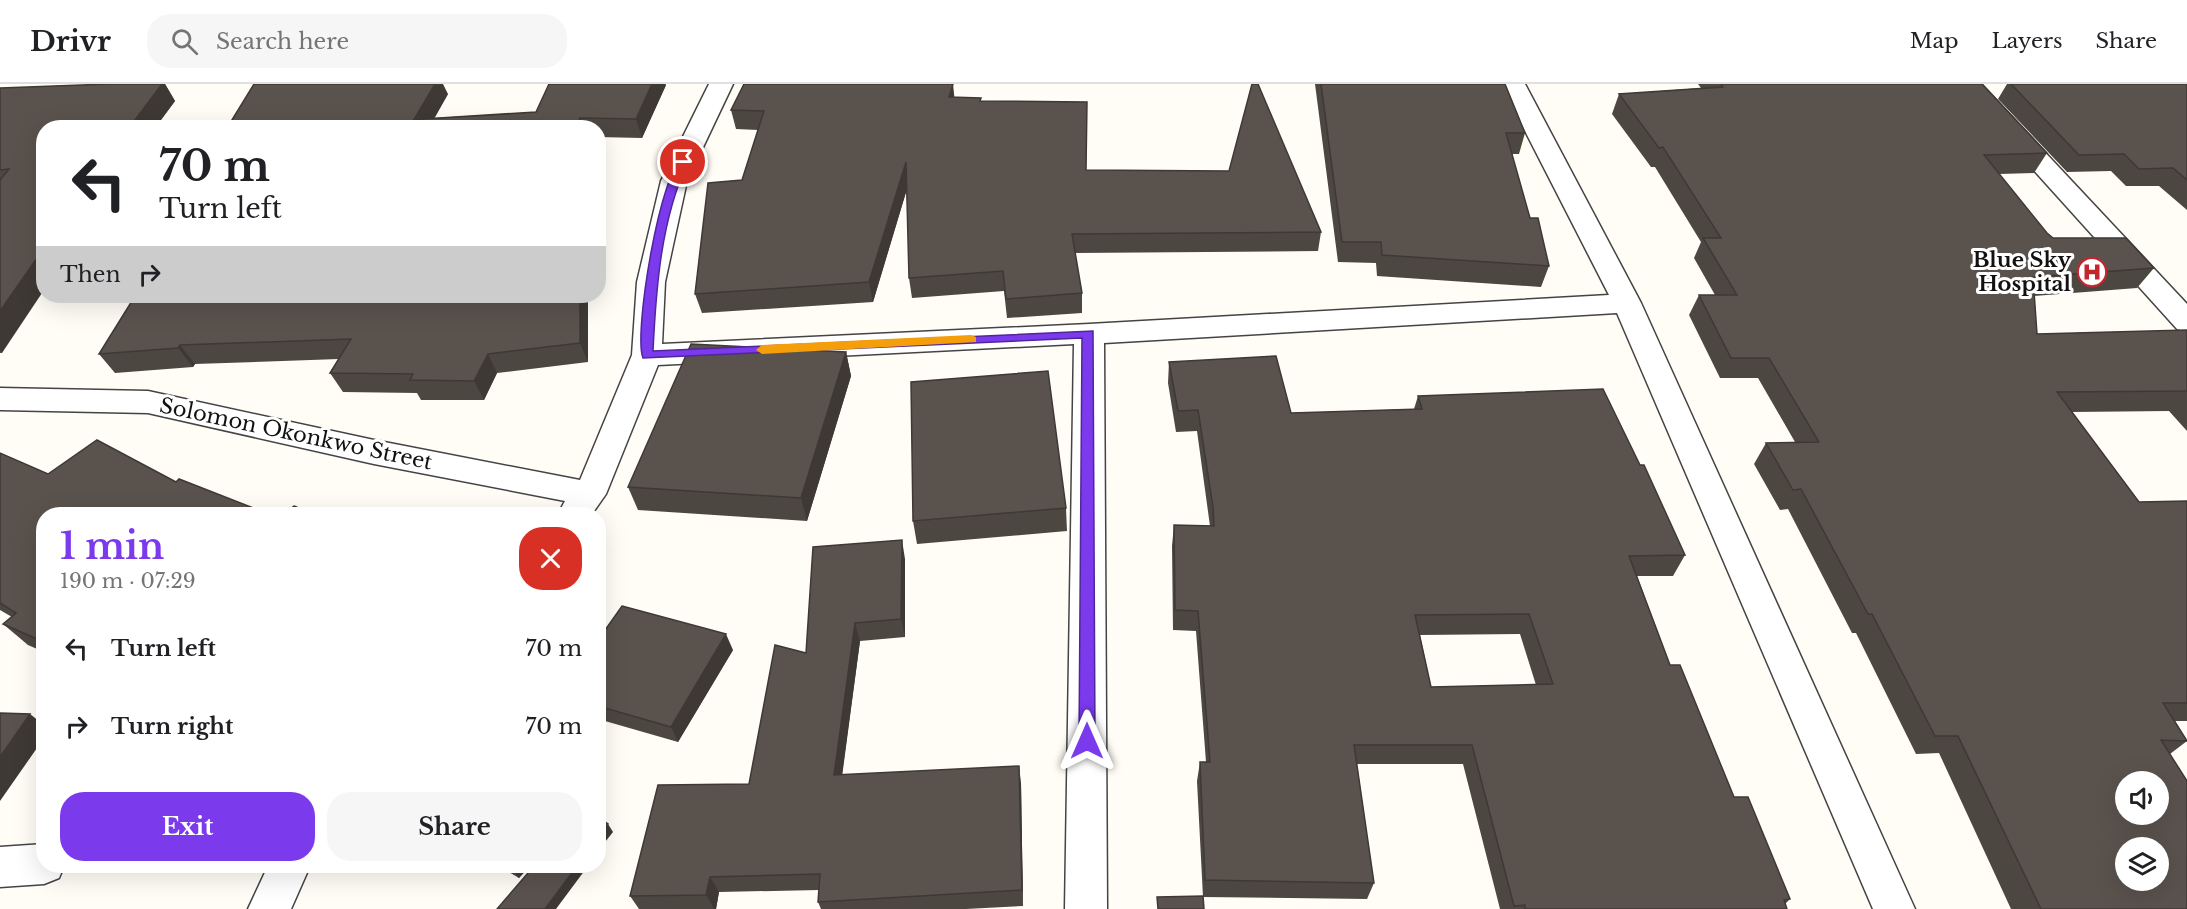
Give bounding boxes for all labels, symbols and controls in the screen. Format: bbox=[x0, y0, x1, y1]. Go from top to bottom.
search box bbox=[147, 14, 567, 68]
text: Drivr bbox=[30, 24, 111, 59]
icon: search bbox=[168, 25, 201, 58]
text: Search here bbox=[216, 28, 349, 55]
text: Map bbox=[1910, 28, 1959, 54]
text: Layers bbox=[1992, 28, 2063, 54]
text: Share bbox=[2096, 28, 2157, 54]
pin bbox=[657, 136, 708, 187]
text: 70 m bbox=[159, 140, 270, 192]
icon: left bbox=[60, 144, 138, 222]
icon: arrive bbox=[666, 145, 699, 178]
text: Turn left bbox=[159, 192, 282, 225]
place label: Blue Sky Hospital bbox=[1973, 247, 2072, 297]
hospital icon: Blue Sky Hospital bbox=[2076, 256, 2108, 288]
icon: right bbox=[133, 258, 166, 291]
text: Then bbox=[60, 261, 121, 288]
street label: Solomon Okonkwo Street bbox=[157, 392, 435, 476]
text: 1 min bbox=[60, 524, 164, 569]
button: close bbox=[519, 527, 582, 590]
text: 190 m · 07:29 bbox=[60, 569, 196, 593]
icon: left bbox=[60, 632, 93, 665]
text: Turn left bbox=[111, 635, 216, 662]
text: 70 m bbox=[525, 635, 582, 662]
position arrow bbox=[1055, 709, 1119, 773]
icon: right bbox=[60, 710, 93, 743]
text: Turn right bbox=[111, 713, 233, 740]
text: 70 m bbox=[525, 713, 582, 740]
map controls bbox=[2115, 771, 2169, 891]
button: sound bbox=[2115, 771, 2169, 825]
button: Exit bbox=[60, 792, 315, 861]
button: Share bbox=[327, 792, 582, 861]
button: layers bbox=[2115, 837, 2169, 891]

